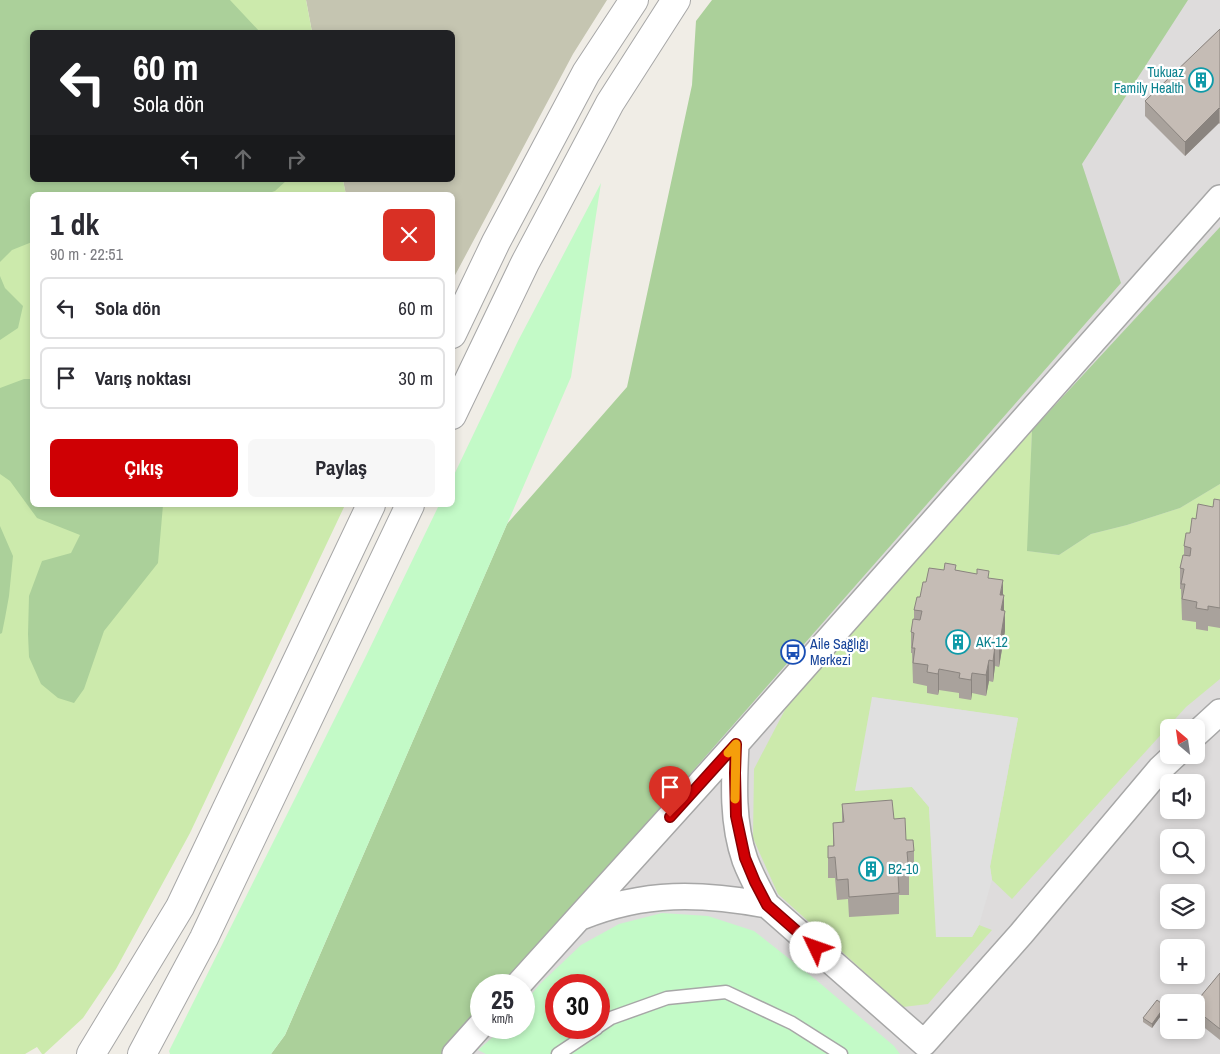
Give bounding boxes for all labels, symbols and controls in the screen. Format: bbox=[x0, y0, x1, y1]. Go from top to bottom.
text: 60 m bbox=[133, 44, 198, 91]
icon: left bbox=[50, 50, 115, 115]
place label: Tukuaz Family Health bbox=[1114, 63, 1184, 97]
building icon: Tukuaz Family Health bbox=[1188, 67, 1214, 93]
text: Sola dön bbox=[133, 89, 204, 119]
icon: left bbox=[176, 145, 204, 173]
icon: ahead bbox=[229, 145, 257, 173]
icon: right bbox=[282, 145, 310, 173]
text: 1 dk bbox=[50, 204, 99, 244]
button: close bbox=[383, 209, 435, 261]
text: 90 m · 22:51 bbox=[50, 243, 123, 265]
icon: left bbox=[52, 294, 80, 322]
text: Sola dön bbox=[95, 295, 161, 321]
text: 60 m bbox=[398, 295, 433, 321]
icon: arrive bbox=[52, 364, 80, 392]
text: Varış noktası bbox=[95, 365, 191, 391]
text: 30 m bbox=[398, 365, 433, 391]
button: Çıkış bbox=[50, 439, 238, 497]
button: Paylaş bbox=[248, 439, 435, 497]
building icon: AK-12 bbox=[945, 629, 971, 655]
place label: AK-12 bbox=[975, 633, 1008, 651]
place label: Aile Sağlığı Merkezi bbox=[809, 635, 869, 669]
bus stop icon: Aile Sağlığı Merkezi bbox=[780, 639, 806, 665]
north arrow bbox=[1160, 719, 1205, 764]
map controls bbox=[1160, 719, 1205, 1039]
pin bbox=[649, 766, 691, 817]
icon: arrive bbox=[656, 773, 684, 801]
button: sound bbox=[1160, 774, 1205, 819]
button: search bbox=[1160, 829, 1205, 874]
building icon: B2-10 bbox=[858, 856, 884, 882]
place label: B2-10 bbox=[888, 860, 919, 878]
button: layers bbox=[1160, 884, 1205, 929]
position arrow bbox=[789, 921, 841, 973]
button: + bbox=[1160, 939, 1205, 984]
speed limit sign: 30 bbox=[545, 974, 610, 1039]
text: 25 bbox=[491, 983, 514, 1017]
button: − bbox=[1160, 994, 1205, 1039]
text: km/h bbox=[492, 1011, 513, 1027]

